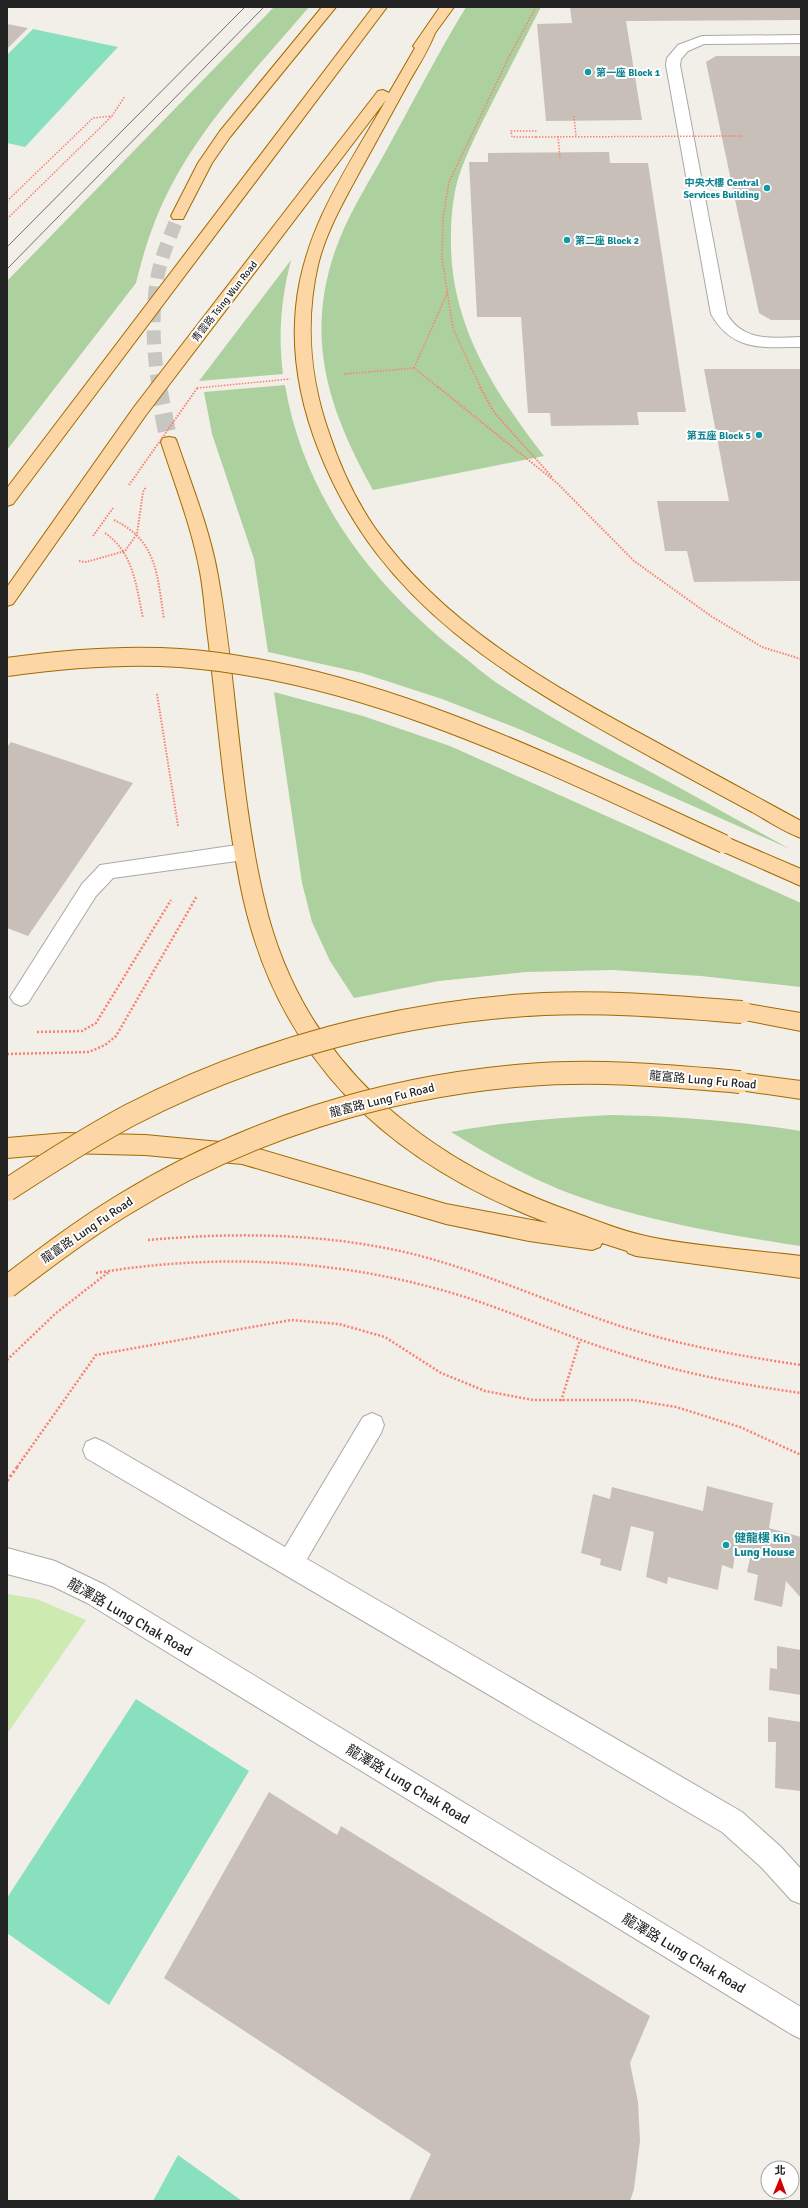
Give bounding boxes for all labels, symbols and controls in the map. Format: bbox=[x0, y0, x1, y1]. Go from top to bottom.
marker: 第一座 Block 1 bbox=[583, 67, 593, 77]
place label: 第一座 Block 1 bbox=[596, 67, 661, 79]
place label: 中央大樓 Central Services Building bbox=[683, 177, 760, 201]
marker: 中央大樓 Central Services Building bbox=[762, 183, 772, 193]
marker: 第二座 Block 2 bbox=[562, 235, 572, 245]
place label: 第二座 Block 2 bbox=[575, 235, 639, 247]
street label: 青雲路 Tsing Wun Road bbox=[190, 259, 260, 344]
place label: 第五座 Block 5 bbox=[687, 430, 751, 442]
marker: 第五座 Block 5 bbox=[754, 430, 764, 440]
street label: 龍富路 Lung Fu Road bbox=[649, 1068, 757, 1093]
street label: 龍富路 Lung Fu Road bbox=[328, 1080, 436, 1121]
street label: 龍富路 Lung Fu Road bbox=[39, 1194, 136, 1267]
place label: 健龍樓 Kin Lung House bbox=[734, 1531, 795, 1560]
marker: 健龍樓 Kin Lung House bbox=[721, 1540, 731, 1550]
street label: 龍澤路 Lung Chak Road bbox=[64, 1575, 195, 1660]
street label: 龍澤路 Lung Chak Road bbox=[343, 1741, 473, 1828]
street label: 龍澤路 Lung Chak Road bbox=[619, 1910, 749, 1997]
north arrow bbox=[760, 2160, 800, 2200]
text: 北 bbox=[775, 2164, 786, 2177]

